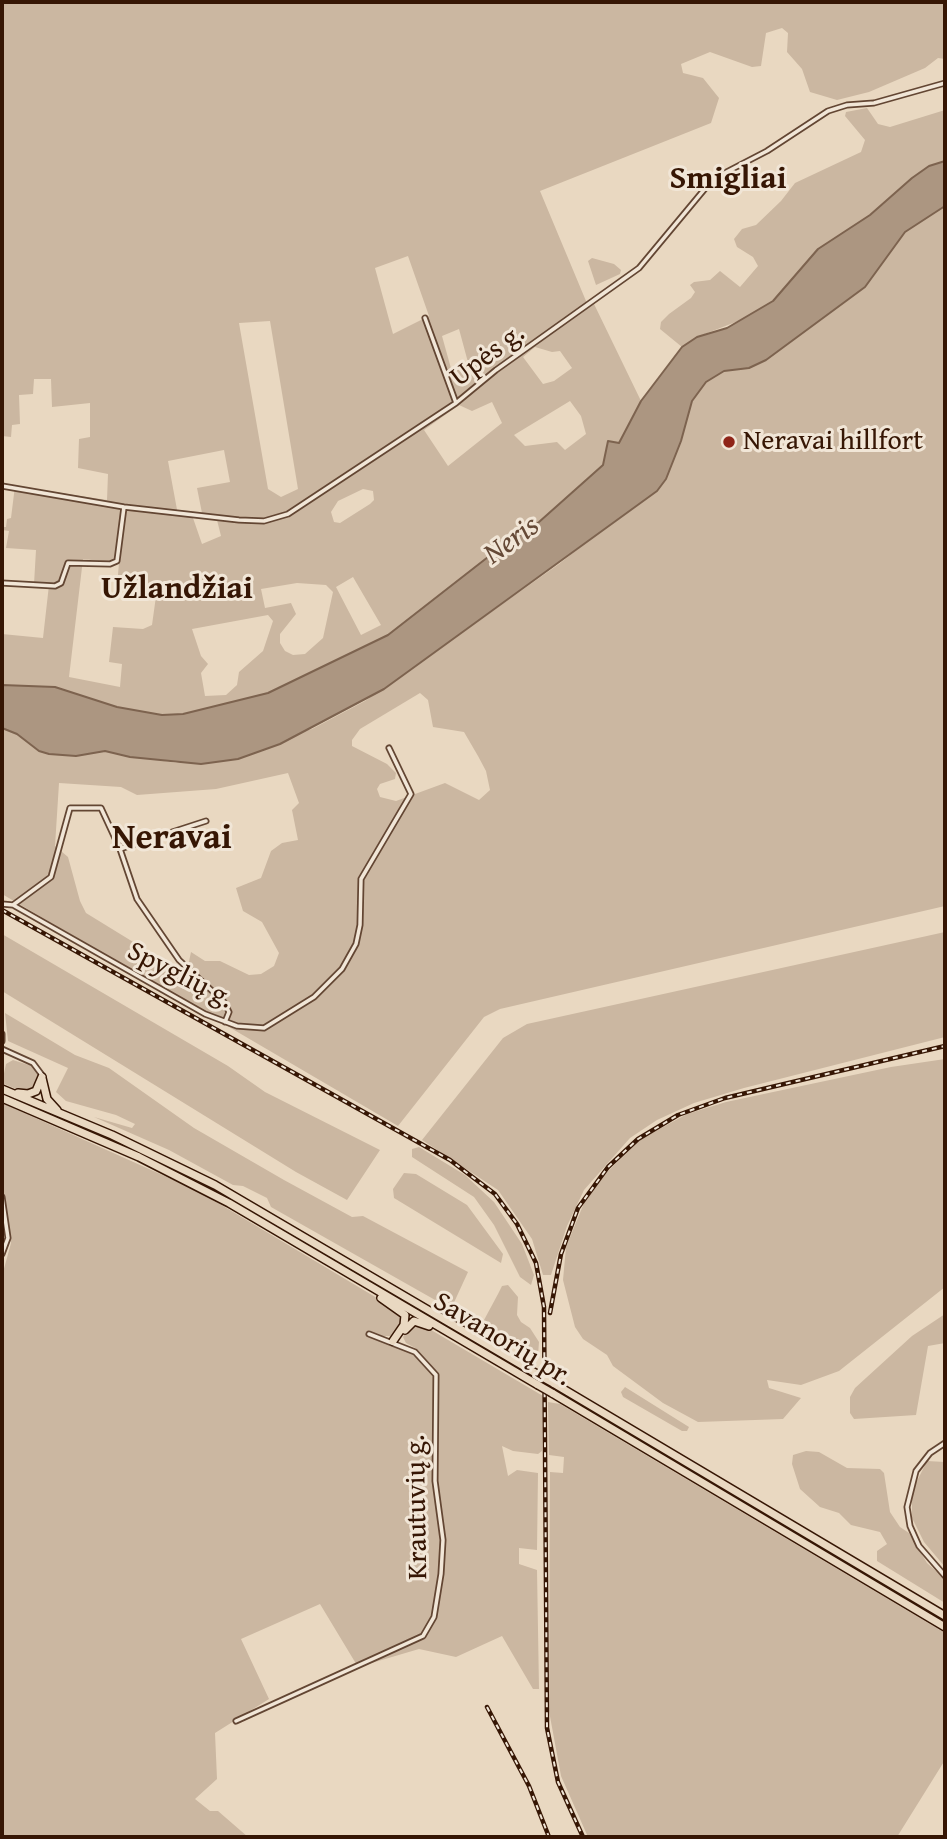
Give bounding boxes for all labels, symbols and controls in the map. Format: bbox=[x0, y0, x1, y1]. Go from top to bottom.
district label: Smigliai bbox=[669, 161, 787, 199]
street label: Upės g. bbox=[444, 317, 532, 395]
place label: Neravai hillfort bbox=[743, 425, 923, 459]
marker: Neravai hillfort bbox=[721, 434, 737, 450]
water label: Neris bbox=[477, 509, 547, 573]
district label: Užlandžiai bbox=[101, 571, 253, 609]
district label: Neravai bbox=[112, 818, 232, 860]
street label: Spyglių g. bbox=[121, 935, 239, 1017]
street label: Savanorių pr. bbox=[427, 1286, 577, 1394]
street label: Krautuvių g. bbox=[400, 1434, 436, 1580]

